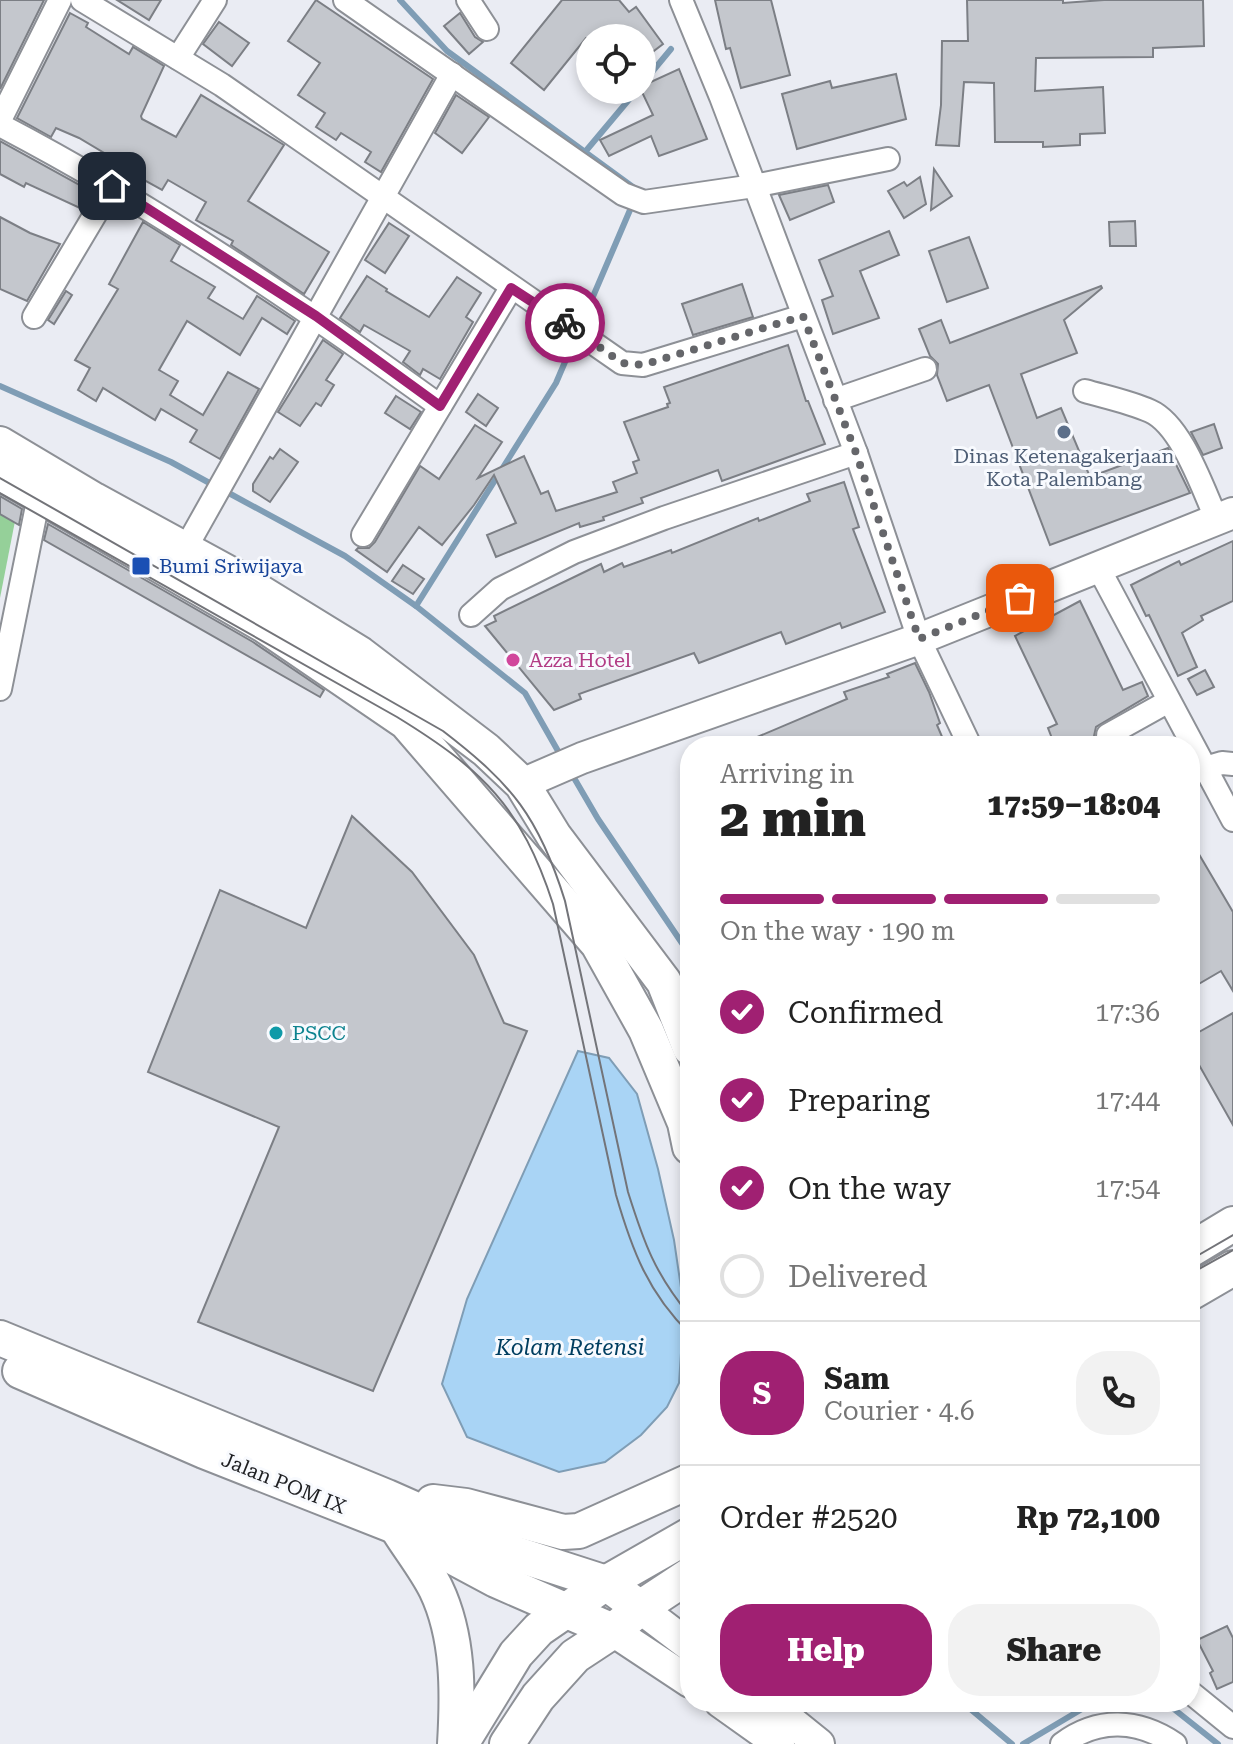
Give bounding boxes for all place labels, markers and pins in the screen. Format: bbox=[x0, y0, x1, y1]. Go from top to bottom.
pin bbox=[78, 152, 146, 220]
marker: Dinas Ketenagakerjaan Kota Palembang bbox=[1055, 423, 1073, 441]
place label: Dinas Ketenagakerjaan Kota Palembang bbox=[954, 444, 1174, 491]
place label: Bumi Sriwijaya bbox=[159, 554, 303, 578]
marker: Bumi Sriwijaya bbox=[130, 555, 152, 577]
pin bbox=[986, 564, 1054, 632]
place label: Azza Hotel bbox=[529, 648, 631, 672]
marker: Azza Hotel bbox=[504, 651, 522, 669]
place label: PSCC bbox=[292, 1021, 346, 1045]
marker: PSCC bbox=[267, 1024, 285, 1042]

